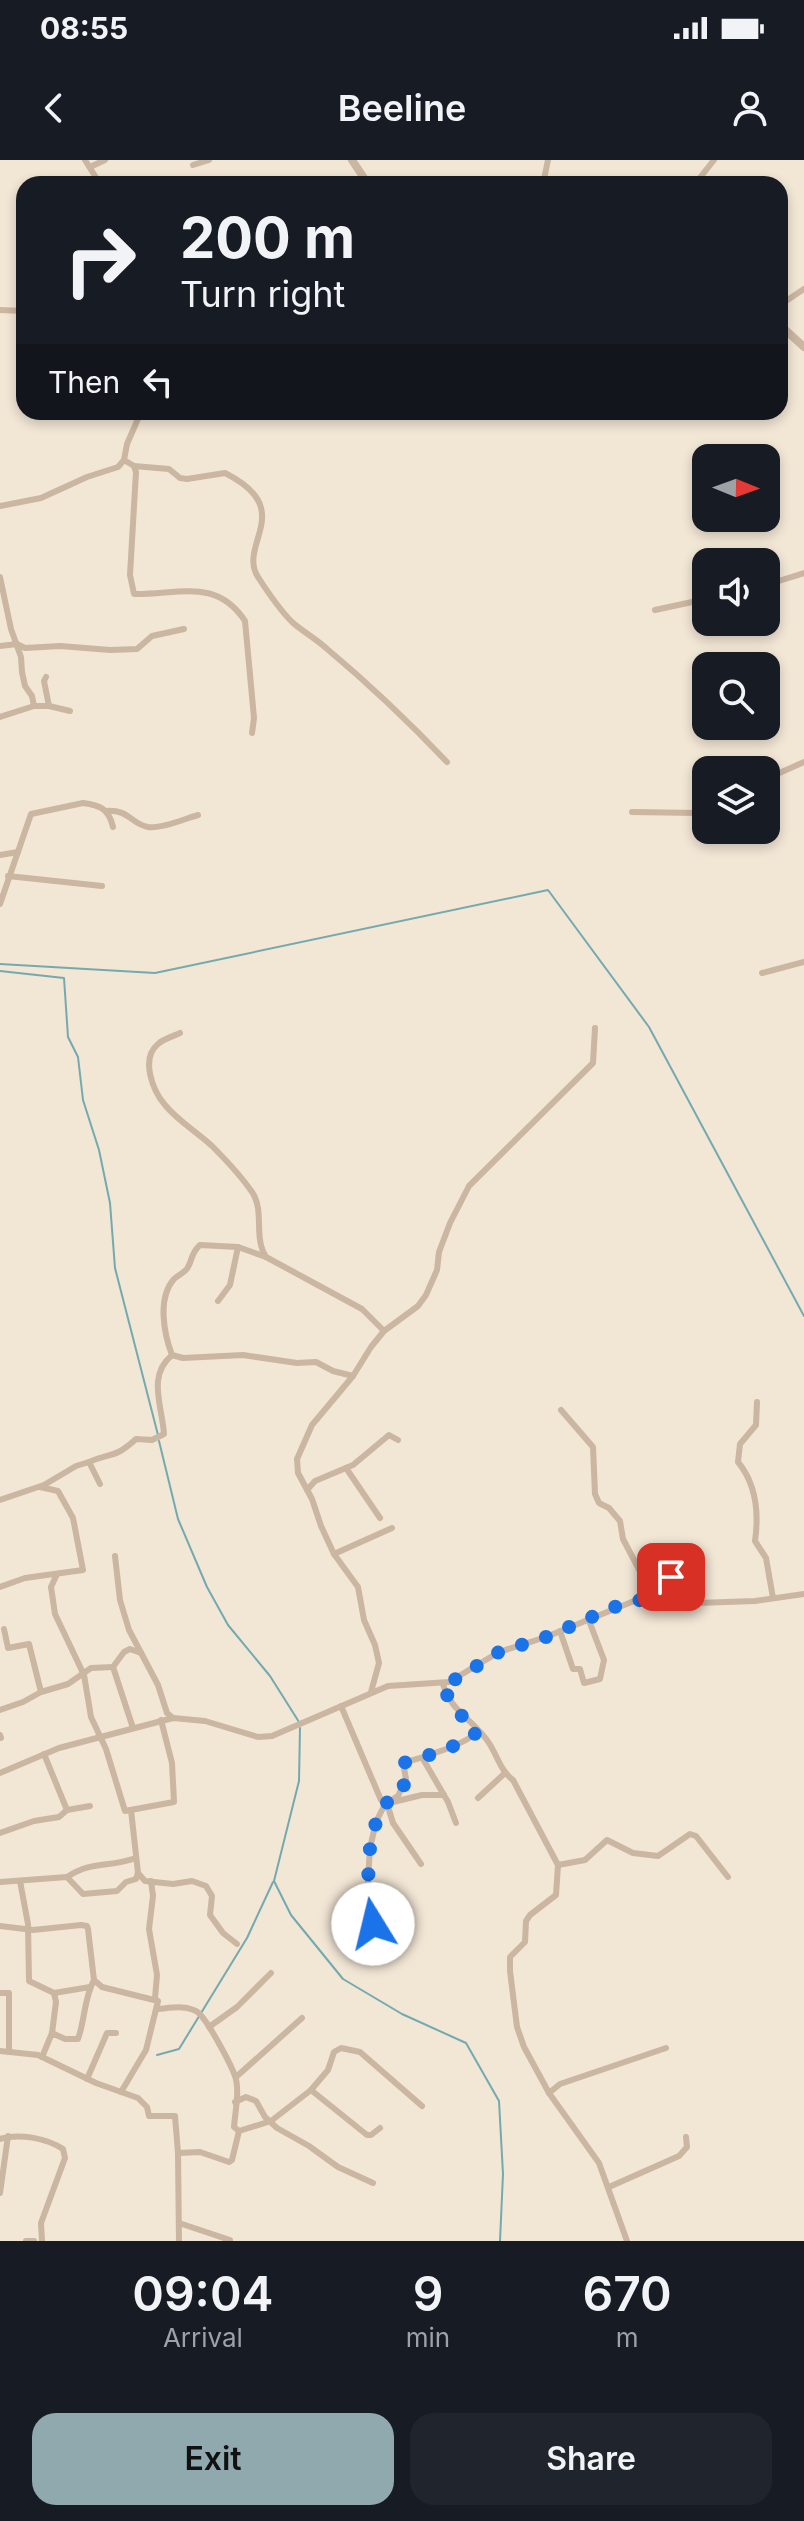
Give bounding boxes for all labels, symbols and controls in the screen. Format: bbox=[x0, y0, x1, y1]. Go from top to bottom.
text: 08:55 bbox=[40, 10, 128, 46]
icon: back bbox=[32, 86, 76, 130]
text: Beeline bbox=[338, 86, 466, 130]
icon: person bbox=[728, 86, 772, 130]
text: 200 m bbox=[180, 204, 355, 272]
icon: right bbox=[48, 208, 152, 312]
text: Turn right bbox=[180, 272, 345, 316]
icon: left bbox=[136, 360, 180, 404]
text: Then bbox=[48, 364, 120, 400]
north arrow bbox=[692, 444, 780, 532]
map controls bbox=[692, 444, 780, 844]
button: sound bbox=[692, 548, 780, 636]
button: search bbox=[692, 652, 780, 740]
button: layers bbox=[692, 756, 780, 844]
pin bbox=[637, 1543, 705, 1611]
icon: arrive bbox=[649, 1555, 693, 1599]
position arrow bbox=[331, 1882, 415, 1966]
text: 09:04 bbox=[132, 2264, 274, 2323]
text: 9 bbox=[413, 2264, 443, 2323]
text: 670 bbox=[582, 2264, 672, 2323]
text: Arrival bbox=[163, 2322, 243, 2353]
text: min bbox=[406, 2322, 450, 2353]
text: m bbox=[616, 2322, 638, 2353]
button: Exit bbox=[32, 2413, 394, 2505]
button: Share bbox=[410, 2413, 772, 2505]

